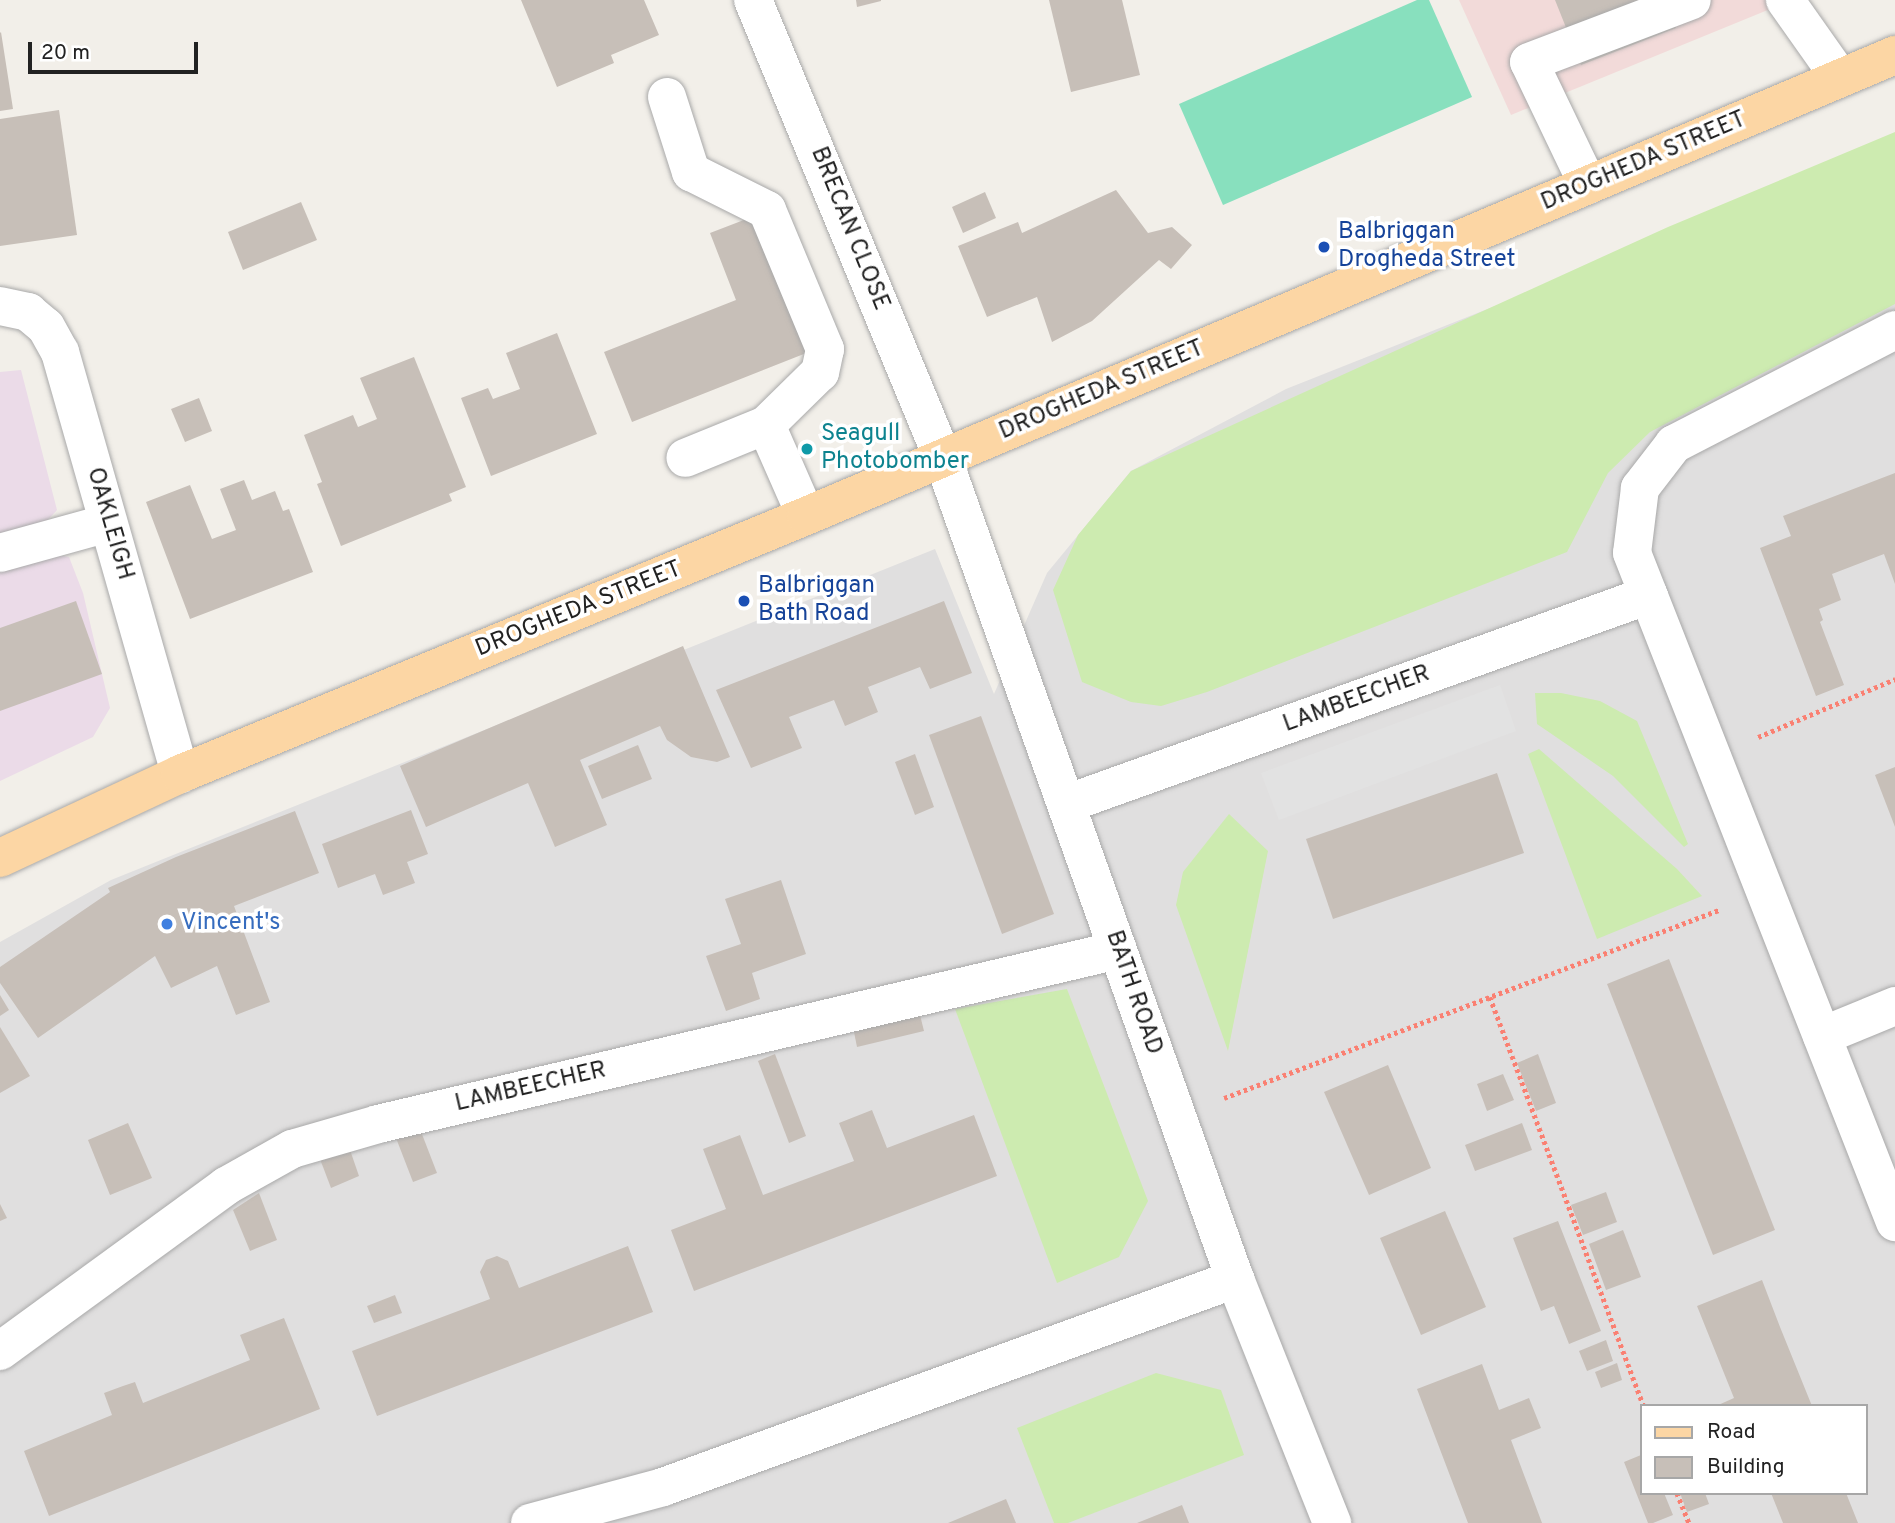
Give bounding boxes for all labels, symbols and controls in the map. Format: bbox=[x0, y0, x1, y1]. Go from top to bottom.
scale bar bbox=[32, 28, 201, 72]
text: 20 m bbox=[41, 40, 90, 67]
street label: DROGHEDA STREET bbox=[1537, 106, 1751, 218]
street label: BRECAN CLOSE bbox=[803, 143, 895, 315]
place label: Balbriggan Drogheda Street bbox=[1338, 219, 1516, 275]
marker: Balbriggan Drogheda Street bbox=[1316, 239, 1332, 255]
street label: DROGHEDA STREET bbox=[995, 335, 1209, 447]
place label: Seagull Photobomber bbox=[821, 421, 969, 477]
marker: Seagull Photobomber bbox=[799, 441, 815, 457]
street label: OAKLEIGH bbox=[79, 464, 139, 584]
street label: DROGHEDA STREET bbox=[471, 555, 687, 665]
place label: Balbriggan Bath Road bbox=[758, 573, 875, 629]
marker: Balbriggan Bath Road bbox=[736, 593, 752, 609]
street label: LAMBEECHER bbox=[1279, 660, 1435, 740]
place label: Vincent's bbox=[181, 910, 281, 938]
marker: Vincent's bbox=[159, 916, 175, 932]
street label: BATH ROAD bbox=[1098, 927, 1168, 1059]
street label: LAMBEECHER bbox=[452, 1057, 610, 1119]
legend bbox=[1640, 1404, 1867, 1495]
text: Road bbox=[1707, 1419, 1756, 1446]
text: Building bbox=[1707, 1454, 1785, 1481]

